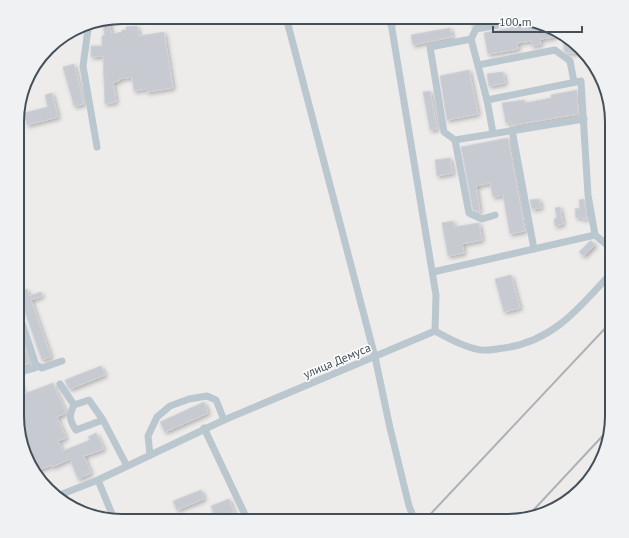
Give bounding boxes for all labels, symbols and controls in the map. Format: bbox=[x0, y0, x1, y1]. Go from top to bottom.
scale bar bbox=[493, 8, 582, 34]
text: 100 m bbox=[499, 14, 532, 29]
street label: улица Демуса bbox=[301, 340, 373, 381]

